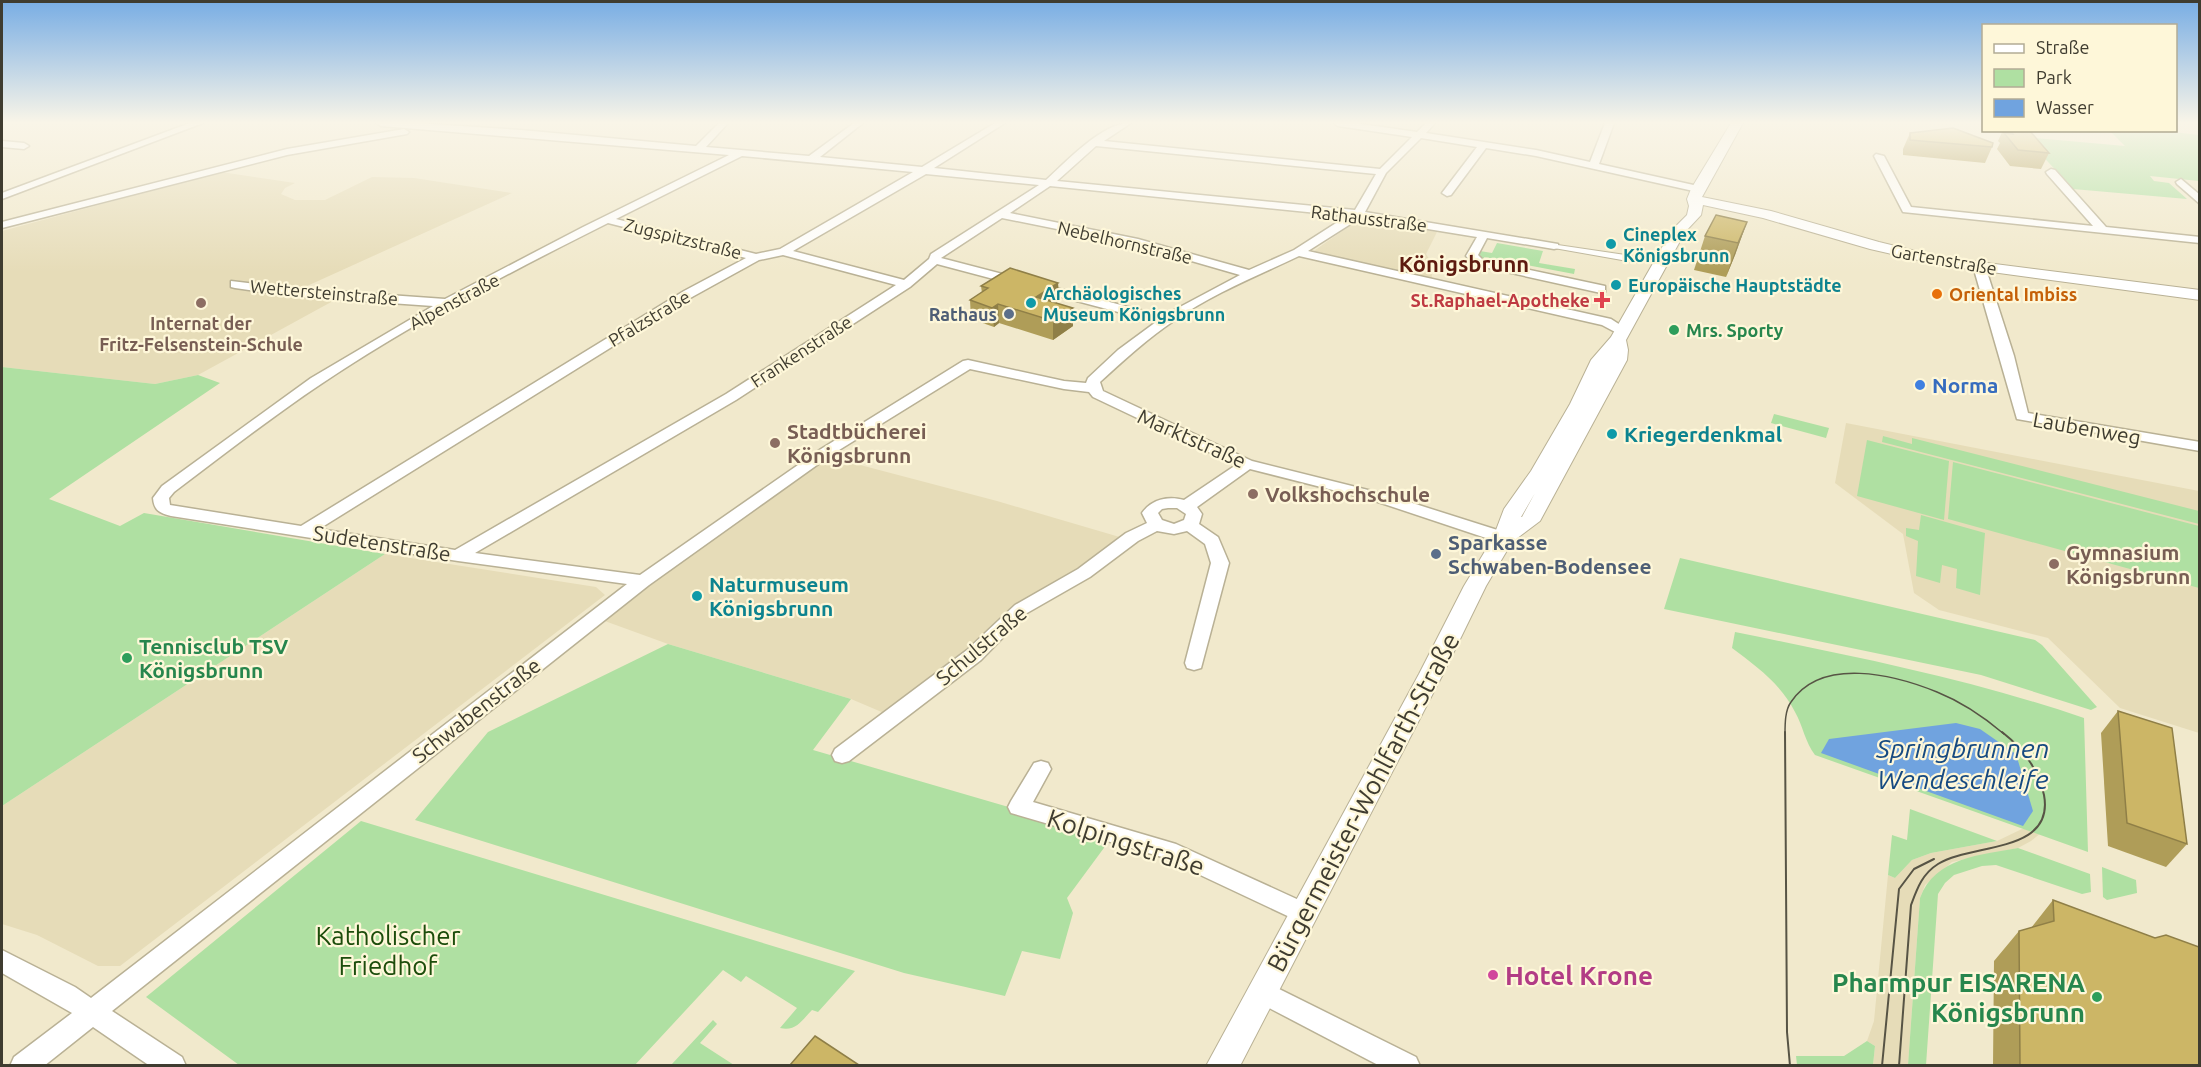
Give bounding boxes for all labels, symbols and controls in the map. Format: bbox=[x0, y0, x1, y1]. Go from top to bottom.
legend bbox=[1982, 24, 2177, 132]
text: Straße bbox=[2036, 37, 2089, 57]
text: Park bbox=[2036, 67, 2072, 87]
text: Wasser bbox=[2036, 97, 2094, 117]
street label: Rathausstraße bbox=[1310, 201, 1428, 235]
street label: Zugspitzstraße bbox=[622, 214, 744, 262]
street label: Nebelhornstraße bbox=[1056, 217, 1194, 267]
place label: Cineplex Königsbrunn bbox=[1623, 224, 1730, 265]
marker: Cineplex Königsbrunn bbox=[1604, 237, 1618, 251]
street label: Gartenstraße bbox=[1890, 240, 1998, 278]
district label: Königsbrunn bbox=[1399, 251, 1529, 276]
street label: Alpenstraße bbox=[406, 269, 502, 333]
place label: Europäische Hauptstädte bbox=[1628, 275, 1842, 295]
street label: Wettersteinstraße bbox=[249, 276, 399, 308]
marker: Europäische Hauptstädte bbox=[1609, 278, 1623, 292]
place label: Archäologisches Museum Königsbrunn bbox=[1043, 283, 1225, 324]
place label: Oriental Imbiss bbox=[1949, 284, 2077, 304]
street label: Pfalzstraße bbox=[605, 286, 693, 350]
marker: Oriental Imbiss bbox=[1930, 287, 1944, 301]
place label: St.Raphael-Apotheke bbox=[1410, 290, 1590, 310]
marker: St.Raphael-Apotheke bbox=[1595, 293, 1609, 307]
marker: Internat der Fritz-Felsenstein-Schule bbox=[194, 296, 208, 310]
marker: Archäologisches Museum Königsbrunn bbox=[1024, 296, 1038, 310]
place label: Rathaus bbox=[929, 304, 997, 324]
marker: Rathaus bbox=[1002, 307, 1016, 321]
street label: Frankenstraße bbox=[747, 311, 855, 391]
place label: Internat der Fritz-Felsenstein-Schule bbox=[99, 313, 303, 354]
place label: Mrs. Sporty bbox=[1686, 320, 1784, 340]
marker: Mrs. Sporty bbox=[1667, 323, 1681, 337]
place label: Norma bbox=[1932, 373, 1998, 397]
marker: Norma bbox=[1913, 378, 1927, 392]
street label: Marktstraße bbox=[1134, 403, 1250, 473]
street label: Laubenweg bbox=[2031, 407, 2143, 449]
place label: Stadtbücherei Königsbrunn bbox=[787, 419, 927, 467]
place label: Kriegerdenkmal bbox=[1624, 422, 1782, 446]
marker: Kriegerdenkmal bbox=[1605, 427, 1619, 441]
marker: Stadtbücherei Königsbrunn bbox=[768, 436, 782, 450]
place label: Volkshochschule bbox=[1265, 482, 1430, 506]
marker: Volkshochschule bbox=[1246, 487, 1260, 501]
street label: Sudetenstraße bbox=[311, 520, 453, 566]
place label: Sparkasse Schwaben-Bodensee bbox=[1448, 530, 1651, 578]
place label: Gymnasium Königsbrunn bbox=[2066, 540, 2190, 588]
marker: Sparkasse Schwaben-Bodensee bbox=[1429, 547, 1443, 561]
marker: Gymnasium Königsbrunn bbox=[2047, 557, 2061, 571]
place label: Naturmuseum Königsbrunn bbox=[709, 572, 849, 620]
marker: Naturmuseum Königsbrunn bbox=[690, 589, 704, 603]
street label: Schulstraße bbox=[931, 600, 1031, 690]
street label: Bürgermeister-Wohlfarth-Straße bbox=[1261, 628, 1465, 976]
place label: Tennisclub TSV Königsbrunn bbox=[139, 634, 288, 682]
marker: Tennisclub TSV Königsbrunn bbox=[120, 651, 134, 665]
street label: Schwabenstraße bbox=[407, 653, 545, 767]
water label: Springbrunnen Wendeschleife bbox=[1875, 733, 2050, 794]
street label: Kolpingstraße bbox=[1044, 803, 1208, 881]
park label: Katholischer Friedhof bbox=[315, 921, 461, 980]
place label: Hotel Krone bbox=[1505, 961, 1653, 990]
marker: Hotel Krone bbox=[1486, 968, 1500, 982]
place label: Pharmpur EISARENA Königsbrunn bbox=[1832, 968, 2086, 1027]
marker: Pharmpur EISARENA Königsbrunn bbox=[2090, 990, 2104, 1004]

